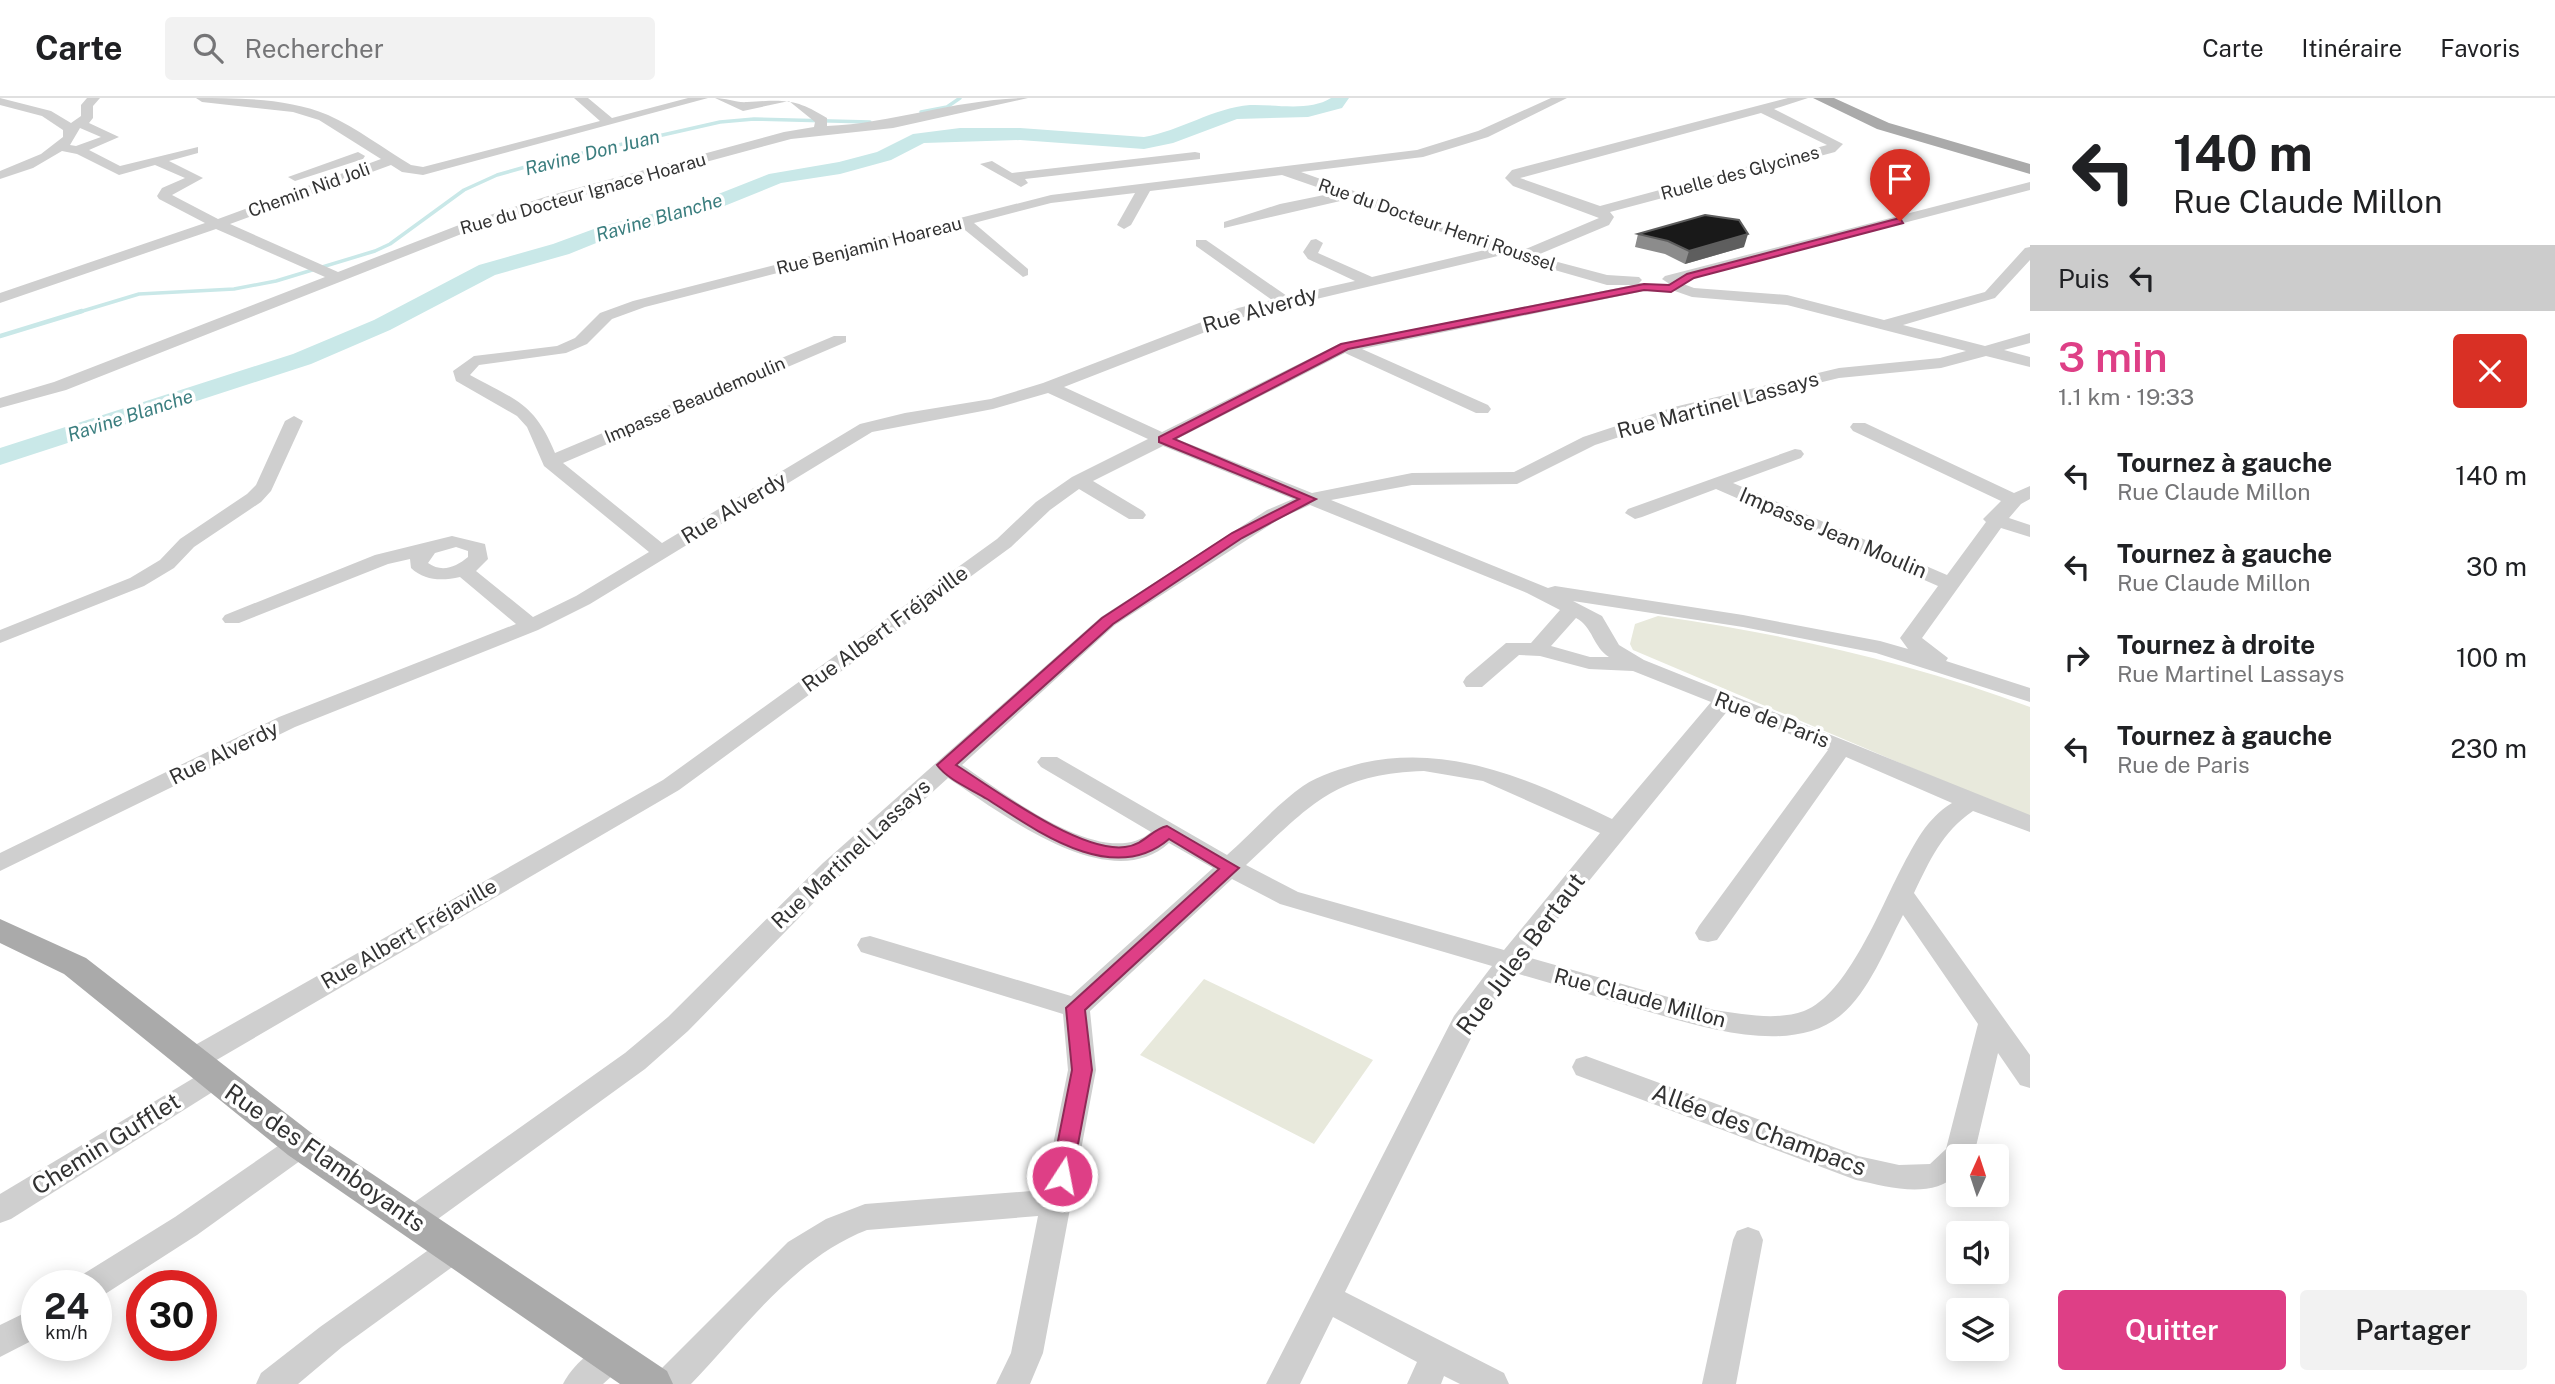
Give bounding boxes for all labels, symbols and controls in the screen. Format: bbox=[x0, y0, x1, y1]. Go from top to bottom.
search box bbox=[165, 17, 655, 80]
text: Carte bbox=[35, 29, 123, 67]
icon: search bbox=[189, 29, 227, 67]
text: Rechercher bbox=[245, 33, 384, 64]
text: Carte bbox=[2202, 34, 2264, 62]
text: Itinéraire bbox=[2302, 34, 2402, 62]
text: Favoris bbox=[2440, 34, 2520, 62]
text: 140 m bbox=[2173, 124, 2313, 182]
water label: Ravine Don Juan bbox=[522, 125, 662, 179]
icon: left bbox=[2058, 126, 2149, 217]
street label: Ruelle des Glycines bbox=[1658, 141, 1821, 204]
street label: Rue du Docteur Ignace Hoarau bbox=[458, 148, 708, 239]
pin bbox=[1870, 149, 1930, 221]
street label: Chemin Nid Joli bbox=[245, 158, 373, 221]
icon: arrive bbox=[1881, 160, 1919, 198]
street label: Rue du Docteur Henri Roussel bbox=[1316, 174, 1559, 275]
text: Rue Claude Millon bbox=[2173, 183, 2442, 220]
water label: Ravine Blanche bbox=[593, 188, 725, 246]
street label: Rue Benjamin Hoareau bbox=[774, 212, 964, 279]
icon: left bbox=[2123, 259, 2161, 297]
text: Puis bbox=[2058, 263, 2109, 294]
street label: Rue Alverdy bbox=[1200, 281, 1320, 338]
text: 3 min bbox=[2058, 332, 2168, 381]
button: close bbox=[2453, 334, 2527, 408]
street label: Impasse Beaudemoulin bbox=[601, 352, 788, 447]
street label: Rue Martinel Lassays bbox=[1614, 366, 1821, 443]
text: 1.1 km · 19:33 bbox=[2058, 383, 2194, 410]
water label: Ravine Blanche bbox=[64, 384, 196, 446]
text: Tournez à gauche bbox=[2117, 447, 2332, 478]
icon: left bbox=[2058, 457, 2096, 495]
text: 140 m bbox=[2455, 460, 2527, 491]
street label: Rue Alverdy bbox=[677, 466, 791, 549]
text: Rue Claude Millon bbox=[2117, 478, 2311, 505]
street label: Impasse Jean Moulin bbox=[1736, 482, 1931, 583]
text: Tournez à gauche bbox=[2117, 538, 2332, 569]
icon: left bbox=[2058, 548, 2096, 586]
text: 30 m bbox=[2466, 551, 2527, 582]
street label: Rue Albert Fréjaville bbox=[797, 560, 972, 697]
text: Rue Claude Millon bbox=[2117, 569, 2311, 596]
text: Tournez à droite bbox=[2117, 629, 2315, 660]
icon: right bbox=[2058, 639, 2096, 677]
text: 100 m bbox=[2456, 642, 2527, 673]
text: Rue Martinel Lassays bbox=[2117, 660, 2344, 687]
street label: Rue de Paris bbox=[1711, 686, 1833, 753]
street label: Rue Alverdy bbox=[165, 715, 282, 790]
text: Tournez à gauche bbox=[2117, 720, 2332, 751]
icon: left bbox=[2058, 730, 2096, 768]
text: 230 m bbox=[2451, 733, 2527, 764]
text: Rue de Paris bbox=[2117, 751, 2250, 778]
street label: Rue Martinel Lassays bbox=[766, 774, 935, 934]
street label: Rue Jules Bertaut bbox=[1450, 867, 1590, 1040]
street label: Rue Albert Fréjaville bbox=[316, 873, 501, 994]
street label: Rue Claude Millon bbox=[1552, 963, 1729, 1032]
street label: Rue des Flamboyants bbox=[220, 1077, 431, 1237]
street label: Allée des Champacs bbox=[1648, 1077, 1870, 1181]
street label: Chemin Gufflet bbox=[26, 1086, 185, 1200]
position arrow bbox=[1025, 1139, 1099, 1213]
north arrow bbox=[1946, 1144, 2009, 1208]
map controls bbox=[1946, 1144, 2009, 1361]
button: sound bbox=[1946, 1221, 2009, 1284]
speed limit sign: 30 bbox=[126, 1270, 217, 1361]
text: 24 bbox=[44, 1286, 89, 1327]
button: Quitter bbox=[2058, 1290, 2286, 1370]
button: Partager bbox=[2300, 1290, 2527, 1370]
button: layers bbox=[1946, 1298, 2009, 1361]
text: km/h bbox=[45, 1322, 88, 1343]

